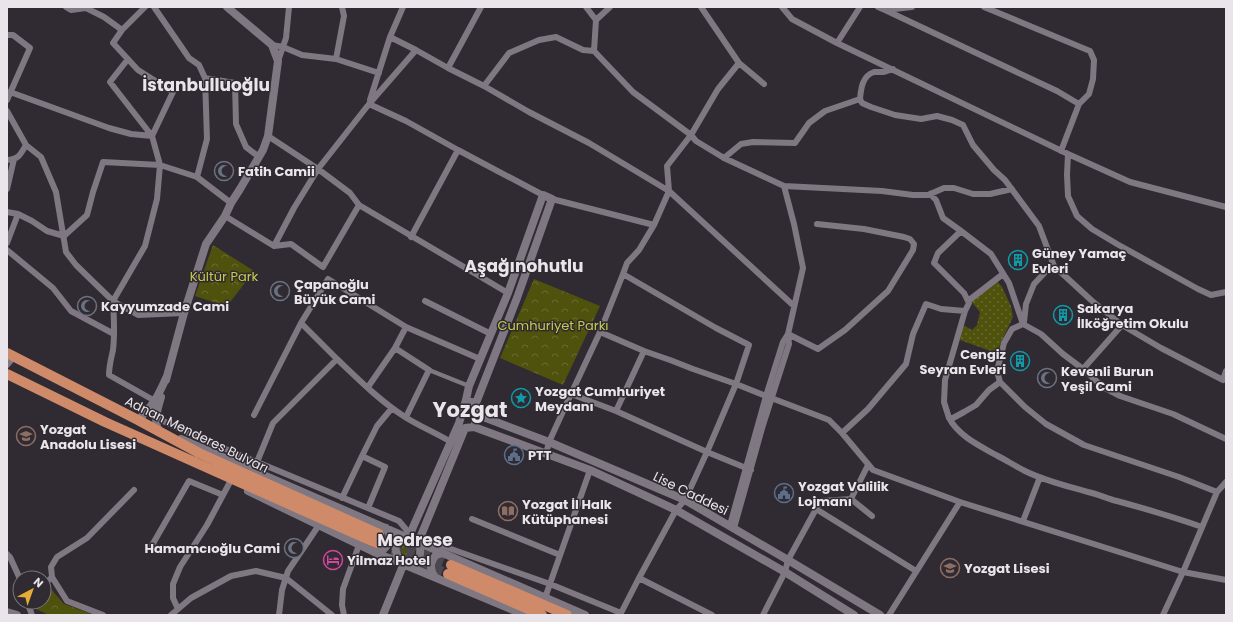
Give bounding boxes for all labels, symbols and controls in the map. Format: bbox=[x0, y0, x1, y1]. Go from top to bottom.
district label: İstanbulluoğlu bbox=[142, 73, 270, 97]
mosque icon: Fatih Camii bbox=[213, 160, 235, 182]
place label: Fatih Camii bbox=[238, 162, 315, 181]
place label: Güney Yamaç Evleri bbox=[1032, 244, 1127, 278]
building icon: Güney Yamaç Evleri bbox=[1007, 249, 1029, 271]
district label: Aşağınohutlu bbox=[464, 254, 584, 278]
park label: Kültür Park bbox=[190, 267, 259, 286]
place label: Çapanoğlu Büyük Cami bbox=[294, 275, 376, 309]
mosque icon: Çapanoğlu Büyük Cami bbox=[269, 280, 291, 302]
mosque icon: Kayyumzade Cami bbox=[76, 295, 98, 317]
place label: Kayyumzade Cami bbox=[101, 297, 229, 316]
place label: Sakarya İlköğretim Okulu bbox=[1077, 299, 1189, 333]
building icon: Sakarya İlköğretim Okulu bbox=[1052, 304, 1074, 326]
park label: Cumhuriyet Parkı bbox=[497, 316, 609, 335]
place label: Cengiz Seyran Evleri bbox=[919, 345, 1007, 379]
building icon: Cengiz Seyran Evleri bbox=[1009, 350, 1031, 372]
place label: Kevenli Burun Yeşil Cami bbox=[1061, 362, 1154, 396]
mosque icon: Kevenli Burun Yeşil Cami bbox=[1036, 367, 1058, 389]
place label: Yozgat Cumhuriyet Meydanı bbox=[535, 382, 665, 416]
place icon: Yozgat Cumhuriyet Meydanı bbox=[510, 387, 532, 409]
street label: Adnan Menderes Bulvarı bbox=[122, 391, 272, 478]
district label: Yozgat bbox=[433, 395, 507, 424]
place label: Yozgat Anadolu Lisesi bbox=[40, 420, 136, 454]
school or university icon: Yozgat Anadolu Lisesi bbox=[15, 425, 37, 447]
public building icon: PTT bbox=[503, 444, 525, 466]
place label: PTT bbox=[528, 446, 552, 465]
street label: Lise Caddesi bbox=[650, 467, 732, 520]
place label: Yozgat Valilik Lojmanı bbox=[798, 477, 889, 511]
public building icon: Yozgat Valilik Lojmanı bbox=[773, 482, 795, 504]
place label: Yozgat İl Halk Kütüphanesi bbox=[522, 495, 612, 529]
library icon: Yozgat İl Halk Kütüphanesi bbox=[497, 500, 519, 522]
district label: Medrese bbox=[377, 528, 453, 552]
mosque icon: Hamamcıoğlu Cami bbox=[283, 537, 305, 559]
place label: Hamamcıoğlu Cami bbox=[144, 539, 280, 558]
hotel icon: Yilmaz Hotel bbox=[322, 549, 344, 571]
place label: Yilmaz Hotel bbox=[347, 551, 430, 570]
school or university icon: Yozgat Lisesi bbox=[939, 557, 961, 579]
place label: Yozgat Lisesi bbox=[964, 559, 1050, 578]
north arrow bbox=[12, 570, 52, 610]
text: N bbox=[30, 574, 47, 591]

